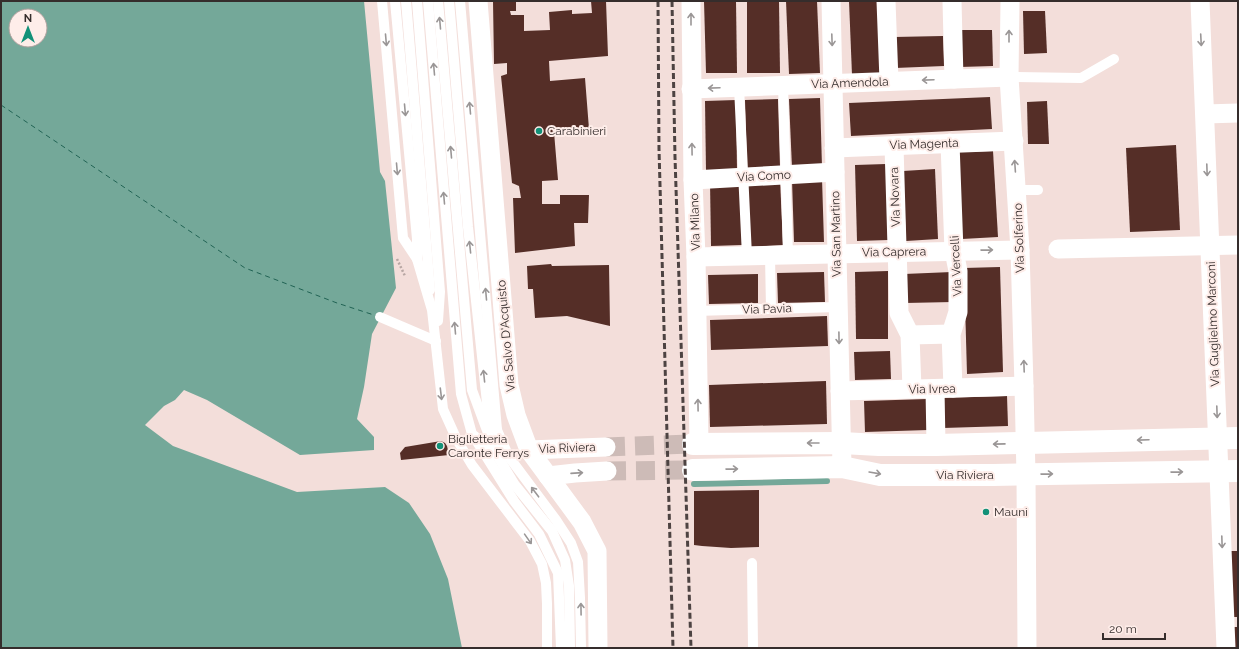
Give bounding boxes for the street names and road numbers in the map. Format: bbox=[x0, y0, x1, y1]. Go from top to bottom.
street label: Via Amendola bbox=[811, 75, 889, 91]
street label: Via Magenta bbox=[889, 136, 959, 152]
street label: Via Novara bbox=[887, 167, 903, 227]
street label: Via Como bbox=[737, 168, 791, 184]
street label: Via San Martino bbox=[828, 191, 844, 277]
street label: Via Milano bbox=[687, 193, 703, 251]
street label: Via Solferino bbox=[1011, 203, 1027, 273]
street label: Via Vercelli bbox=[947, 235, 965, 297]
street label: Via Caprera bbox=[862, 244, 926, 260]
street label: Via Guglielmo Marconi bbox=[1204, 261, 1222, 387]
street label: Via Salvo D'Acquisto bbox=[494, 279, 518, 393]
street label: Via Pavia bbox=[742, 301, 792, 317]
street label: Via Ivrea bbox=[908, 382, 956, 396]
street label: Via Riviera bbox=[538, 440, 596, 456]
street label: Via Riviera bbox=[936, 468, 994, 482]

